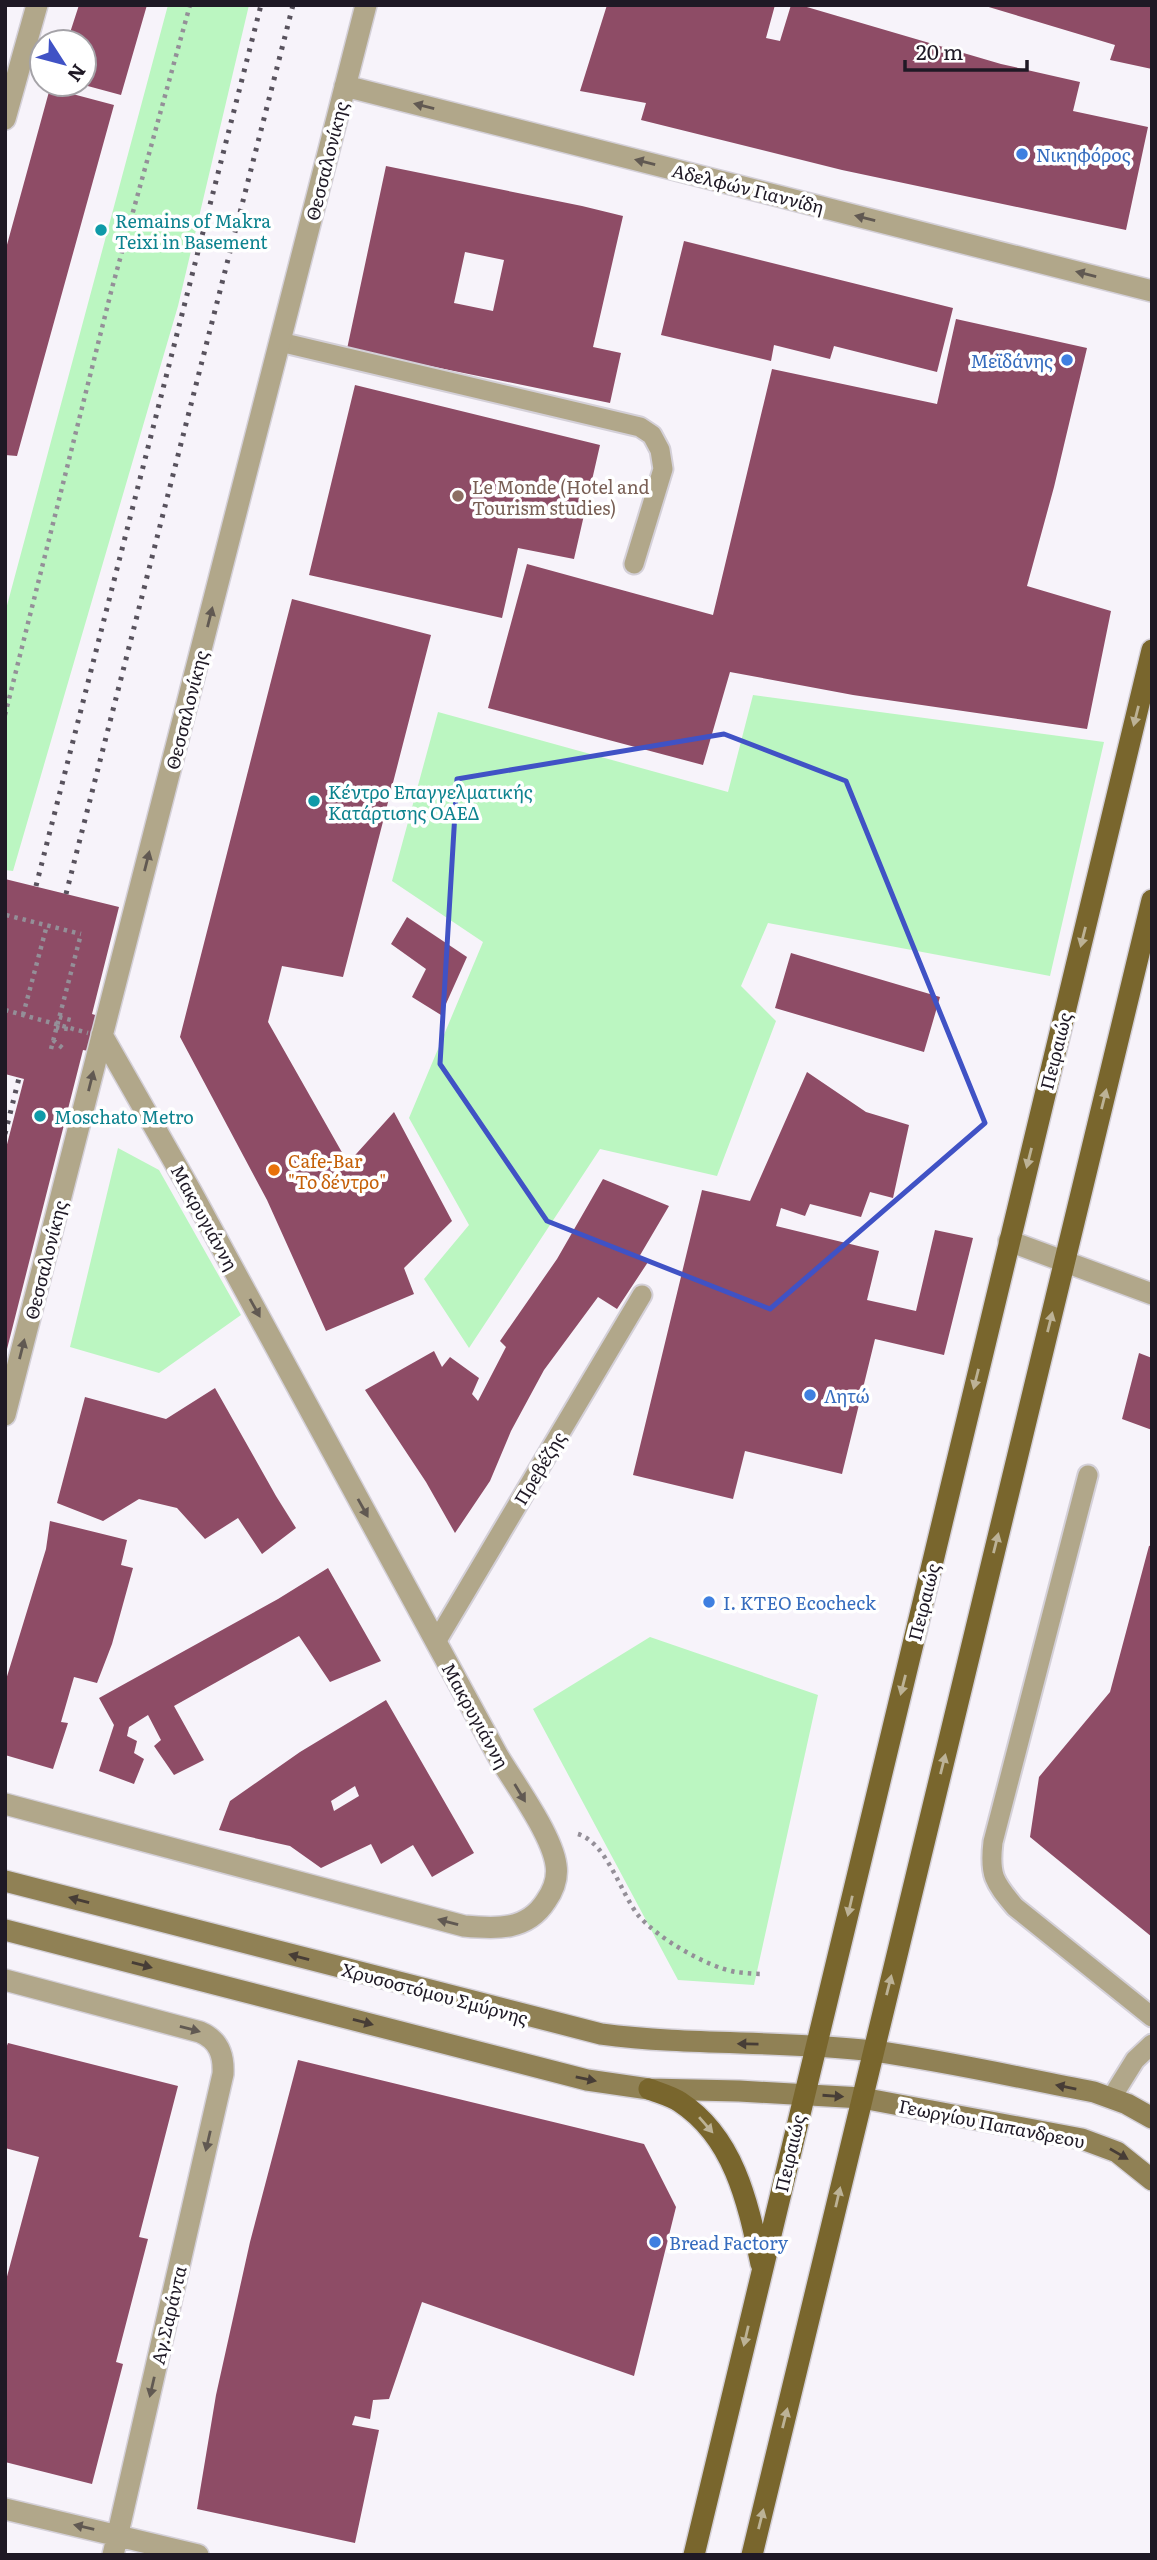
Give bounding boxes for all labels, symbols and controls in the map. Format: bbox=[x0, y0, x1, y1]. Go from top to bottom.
north arrow bbox=[28, 28, 98, 98]
scale bar bbox=[905, 28, 1028, 72]
text: 20 m bbox=[916, 35, 963, 66]
text: N bbox=[62, 59, 94, 88]
street label: Θεσσαλονίκης bbox=[298, 98, 354, 224]
one-way arrow bbox=[413, 100, 435, 111]
place label: Νικηφόρος bbox=[1036, 141, 1131, 168]
marker: Νικηφόρος bbox=[1014, 146, 1030, 162]
one-way arrow bbox=[633, 156, 655, 167]
street label: Αδελφών Γιαννίδη bbox=[669, 156, 827, 220]
place label: Remains of Makra Teixi in Basement bbox=[115, 207, 271, 255]
one-way arrow bbox=[854, 212, 876, 223]
marker: Remains of Makra Teixi in Basement bbox=[93, 222, 109, 238]
one-way arrow bbox=[1074, 268, 1096, 279]
place label: Μεϊδάνης bbox=[970, 347, 1053, 374]
marker: Μεϊδάνης bbox=[1059, 352, 1075, 368]
place label: Le Monde (Hotel and Tourism studies) bbox=[472, 473, 649, 521]
marker: Le Monde (Hotel and Tourism studies) bbox=[450, 488, 466, 504]
one-way arrow bbox=[205, 606, 216, 628]
street label: Θεσσαλονίκης bbox=[158, 647, 214, 773]
one-way arrow bbox=[1130, 705, 1141, 727]
place label: Κέντρο Επαγγελματικής Κατάρτισης ΟΑΕΔ bbox=[328, 778, 533, 826]
marker: Κέντρο Επαγγελματικής Κατάρτισης ΟΑΕΔ bbox=[306, 793, 322, 809]
one-way arrow bbox=[142, 850, 153, 872]
one-way arrow bbox=[1077, 926, 1088, 948]
street label: Πειραιώς bbox=[1032, 1009, 1078, 1093]
one-way arrow bbox=[86, 1070, 97, 1092]
one-way arrow bbox=[1098, 1088, 1109, 1110]
place label: Moschato Metro bbox=[54, 1103, 194, 1130]
marker: Moschato Metro bbox=[32, 1108, 48, 1124]
place label: Cafe-Bar "Το δέντρο" bbox=[288, 1147, 386, 1195]
one-way arrow bbox=[1023, 1147, 1034, 1169]
street label: Μακρυγιάννη bbox=[165, 1159, 245, 1275]
marker: Cafe-Bar "Το δέντρο" bbox=[266, 1162, 282, 1178]
street label: Θεσσαλονίκης bbox=[17, 1197, 73, 1323]
one-way arrow bbox=[249, 1298, 261, 1318]
one-way arrow bbox=[1045, 1310, 1056, 1332]
one-way arrow bbox=[17, 1338, 28, 1360]
one-way arrow bbox=[970, 1368, 981, 1390]
place label: Λητώ bbox=[824, 1382, 870, 1409]
marker: Λητώ bbox=[802, 1387, 818, 1403]
street label: Πρεβέζης bbox=[506, 1426, 572, 1510]
one-way arrow bbox=[358, 1498, 369, 1518]
one-way arrow bbox=[991, 1532, 1002, 1554]
street label: Πειραιώς bbox=[900, 1560, 946, 1644]
place label: Ι. ΚΤΕΟ Ecocheck bbox=[723, 1589, 877, 1616]
marker: Ι. ΚΤΕΟ Ecocheck bbox=[701, 1594, 717, 1610]
street label: Μακρυγιάννη bbox=[436, 1657, 516, 1773]
one-way arrow bbox=[897, 1674, 908, 1696]
one-way arrow bbox=[938, 1753, 949, 1775]
one-way arrow bbox=[514, 1784, 527, 1803]
one-way arrow bbox=[67, 1894, 89, 1905]
one-way arrow bbox=[844, 1895, 855, 1917]
one-way arrow bbox=[437, 1916, 459, 1927]
one-way arrow bbox=[288, 1951, 310, 1962]
street label: Χρυσοστόμου Σμύρνης bbox=[339, 1955, 531, 2031]
one-way arrow bbox=[132, 1960, 154, 1971]
one-way arrow bbox=[884, 1974, 895, 1996]
one-way arrow bbox=[352, 2018, 373, 2028]
one-way arrow bbox=[179, 2024, 201, 2035]
one-way arrow bbox=[737, 2038, 759, 2050]
one-way arrow bbox=[575, 2074, 597, 2085]
one-way arrow bbox=[1055, 2081, 1077, 2092]
one-way arrow bbox=[822, 2091, 844, 2102]
street label: Γεωργίου Παπανδρεου bbox=[897, 2092, 1087, 2154]
street label: Πειραιώς bbox=[767, 2111, 811, 2194]
one-way arrow bbox=[698, 2116, 714, 2134]
one-way arrow bbox=[202, 2130, 213, 2152]
one-way arrow bbox=[1110, 2148, 1129, 2160]
one-way arrow bbox=[833, 2186, 844, 2208]
place label: Bread Factory bbox=[669, 2229, 789, 2256]
marker: Bread Factory bbox=[647, 2234, 663, 2250]
street label: Αγ.Σαράντα bbox=[144, 2263, 192, 2367]
one-way arrow bbox=[740, 2325, 751, 2347]
one-way arrow bbox=[146, 2376, 157, 2398]
one-way arrow bbox=[780, 2407, 791, 2429]
one-way arrow bbox=[755, 2508, 766, 2530]
one-way arrow bbox=[73, 2522, 95, 2533]

